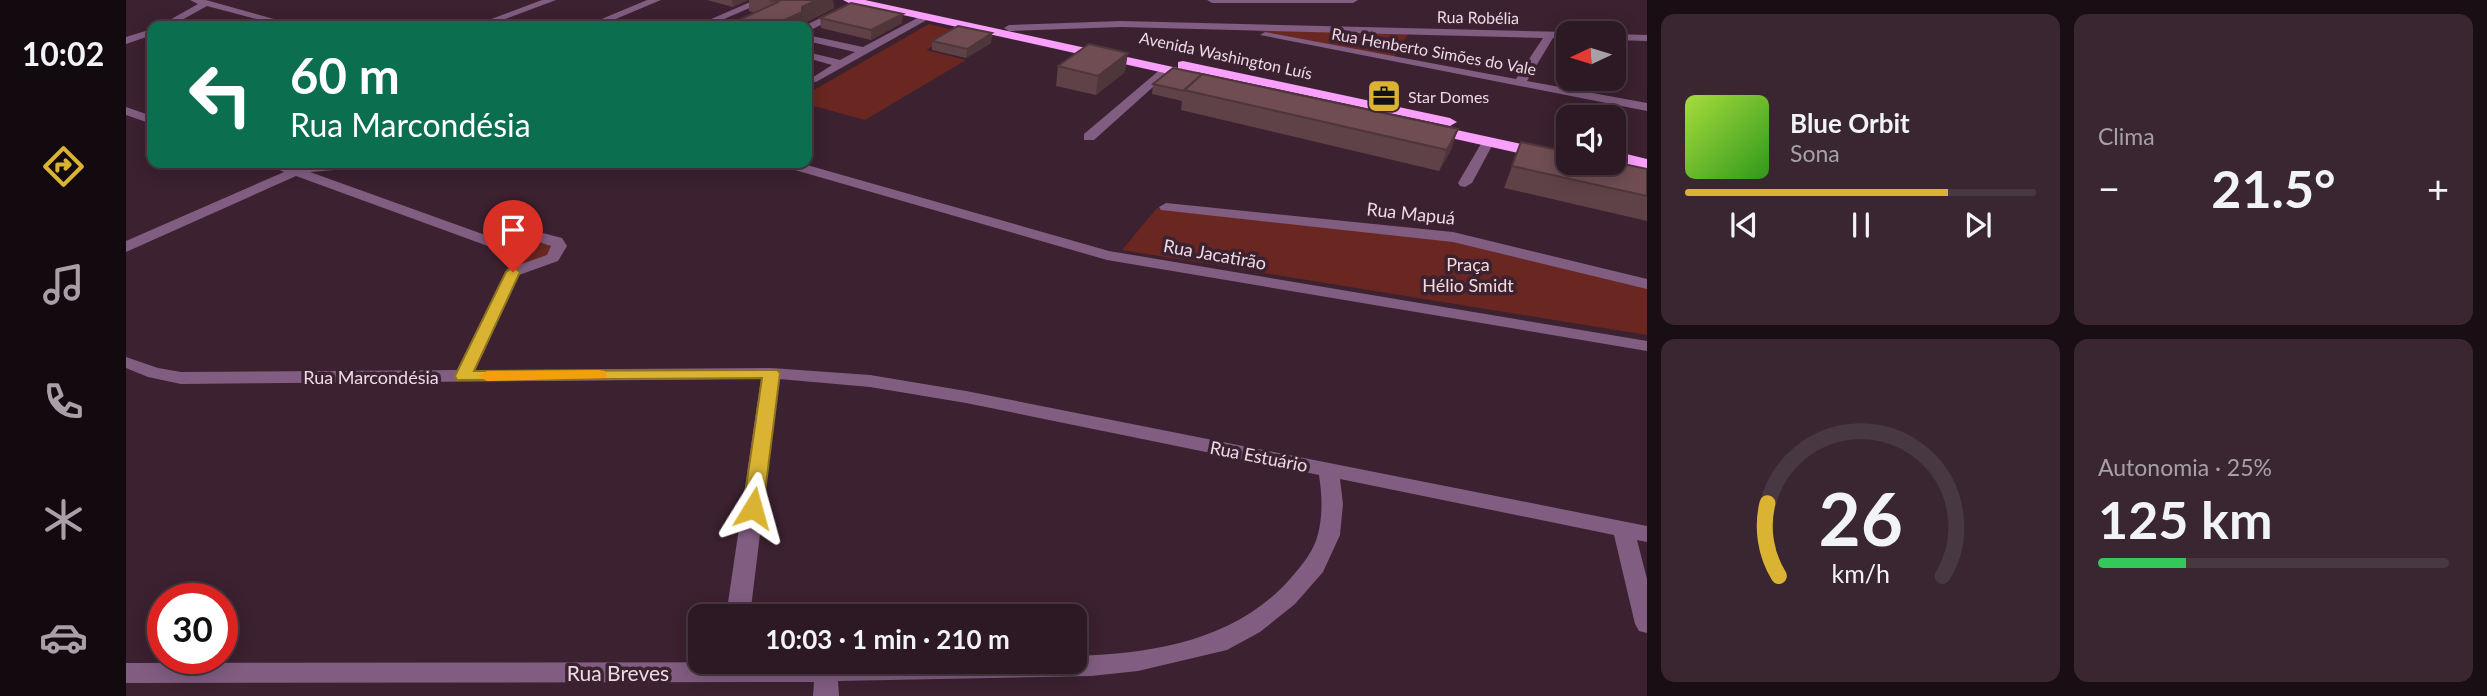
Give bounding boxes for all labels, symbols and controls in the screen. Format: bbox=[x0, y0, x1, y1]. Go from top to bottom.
street label: Rua Robélia bbox=[1437, 7, 1519, 27]
north arrow bbox=[1556, 21, 1626, 91]
map controls bbox=[1556, 21, 1626, 175]
street label: Rua Henberto Simões do Vale bbox=[1330, 24, 1538, 78]
street label: Avenida Washington Luís bbox=[1138, 27, 1314, 83]
text: 10:02 bbox=[22, 34, 104, 73]
text: 60 m bbox=[290, 46, 400, 104]
icon: left bbox=[175, 49, 266, 140]
office icon: Star Domes bbox=[1365, 77, 1403, 115]
place label: Star Domes bbox=[1408, 87, 1489, 106]
text: Rua Marcondésia bbox=[290, 105, 531, 144]
button: sound bbox=[1556, 105, 1626, 175]
text: Blue Orbit bbox=[1790, 107, 1910, 139]
text: Clima bbox=[2098, 122, 2155, 150]
text: Sona bbox=[1790, 139, 1840, 167]
icon: directions bbox=[39, 142, 88, 191]
text: 21.5° bbox=[2211, 157, 2336, 219]
text: − bbox=[2098, 165, 2120, 211]
text: + bbox=[2427, 165, 2449, 211]
street label: Rua Mapuá bbox=[1366, 197, 1456, 229]
pin bbox=[483, 200, 543, 272]
icon: previous bbox=[1725, 206, 1763, 244]
icon: pause bbox=[1842, 206, 1880, 244]
icon: next bbox=[1959, 206, 1997, 244]
icon: arrive bbox=[494, 211, 532, 249]
street label: Rua Jacatirão bbox=[1162, 234, 1268, 274]
park label: Praça Hélio Smidt bbox=[1422, 253, 1514, 296]
icon: music bbox=[39, 260, 88, 309]
street label: Rua Marcondésia bbox=[303, 366, 439, 388]
icon: phone bbox=[39, 377, 88, 426]
street label: Rua Estuário bbox=[1208, 436, 1310, 476]
text: Autonomia · 25% bbox=[2098, 453, 2272, 481]
position arrow bbox=[716, 471, 790, 545]
text: 26 bbox=[1818, 475, 1903, 563]
text: 125 km bbox=[2098, 488, 2272, 550]
icon: climate bbox=[39, 495, 88, 544]
text: km/h bbox=[1831, 558, 1890, 588]
speed limit sign: 30 bbox=[147, 583, 238, 674]
icon: car bbox=[39, 613, 88, 662]
text: 10:03 · 1 min · 210 m bbox=[765, 623, 1010, 655]
street label: Rua Breves bbox=[567, 660, 669, 685]

